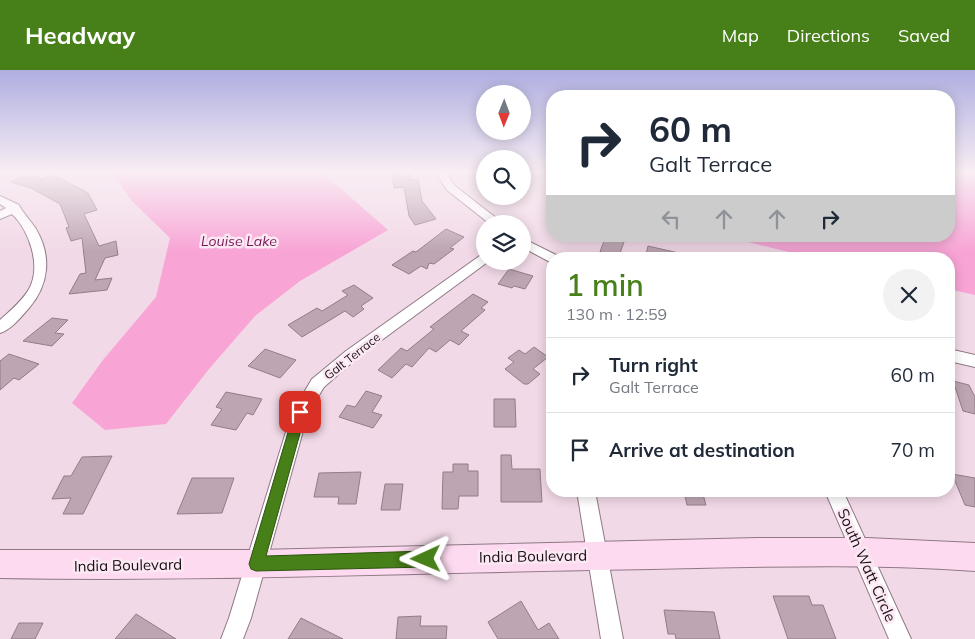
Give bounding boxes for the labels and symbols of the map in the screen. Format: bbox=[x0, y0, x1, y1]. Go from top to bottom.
north arrow bbox=[476, 85, 531, 140]
water label: Louise Lake bbox=[201, 232, 277, 250]
street label: Galt Terrace bbox=[321, 329, 383, 383]
pin bbox=[279, 391, 321, 433]
street label: South Watt Circle bbox=[834, 505, 900, 625]
position arrow bbox=[399, 532, 451, 584]
street label: India Boulevard bbox=[479, 546, 587, 566]
street label: India Boulevard bbox=[74, 555, 182, 575]

